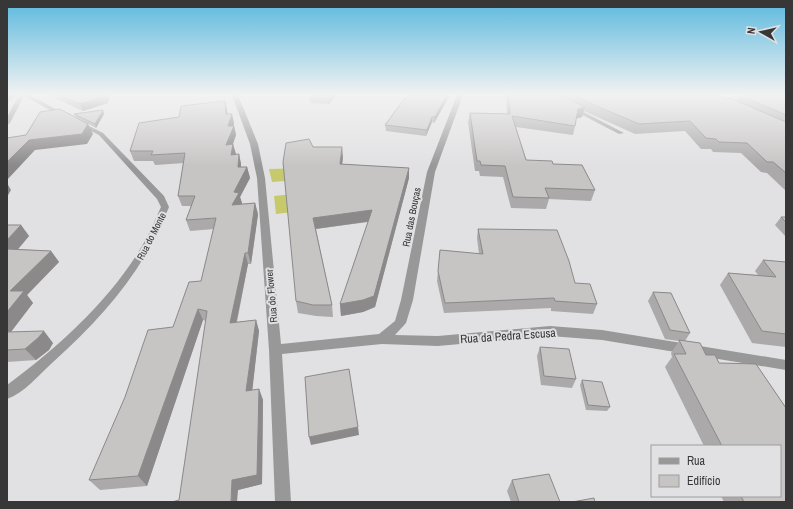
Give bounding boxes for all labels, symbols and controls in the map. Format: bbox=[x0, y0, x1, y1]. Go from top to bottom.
north arrow bbox=[741, 12, 781, 52]
text: N bbox=[744, 26, 758, 35]
street label: Rua das Bouças bbox=[399, 186, 424, 248]
street label: Rua do Monte bbox=[134, 210, 169, 262]
street label: Rua do Flower bbox=[263, 269, 280, 323]
street label: Rua da Pedra Escusa bbox=[460, 325, 557, 347]
legend bbox=[651, 445, 781, 497]
text: Rua bbox=[687, 453, 706, 469]
text: Edifício bbox=[687, 473, 720, 489]

